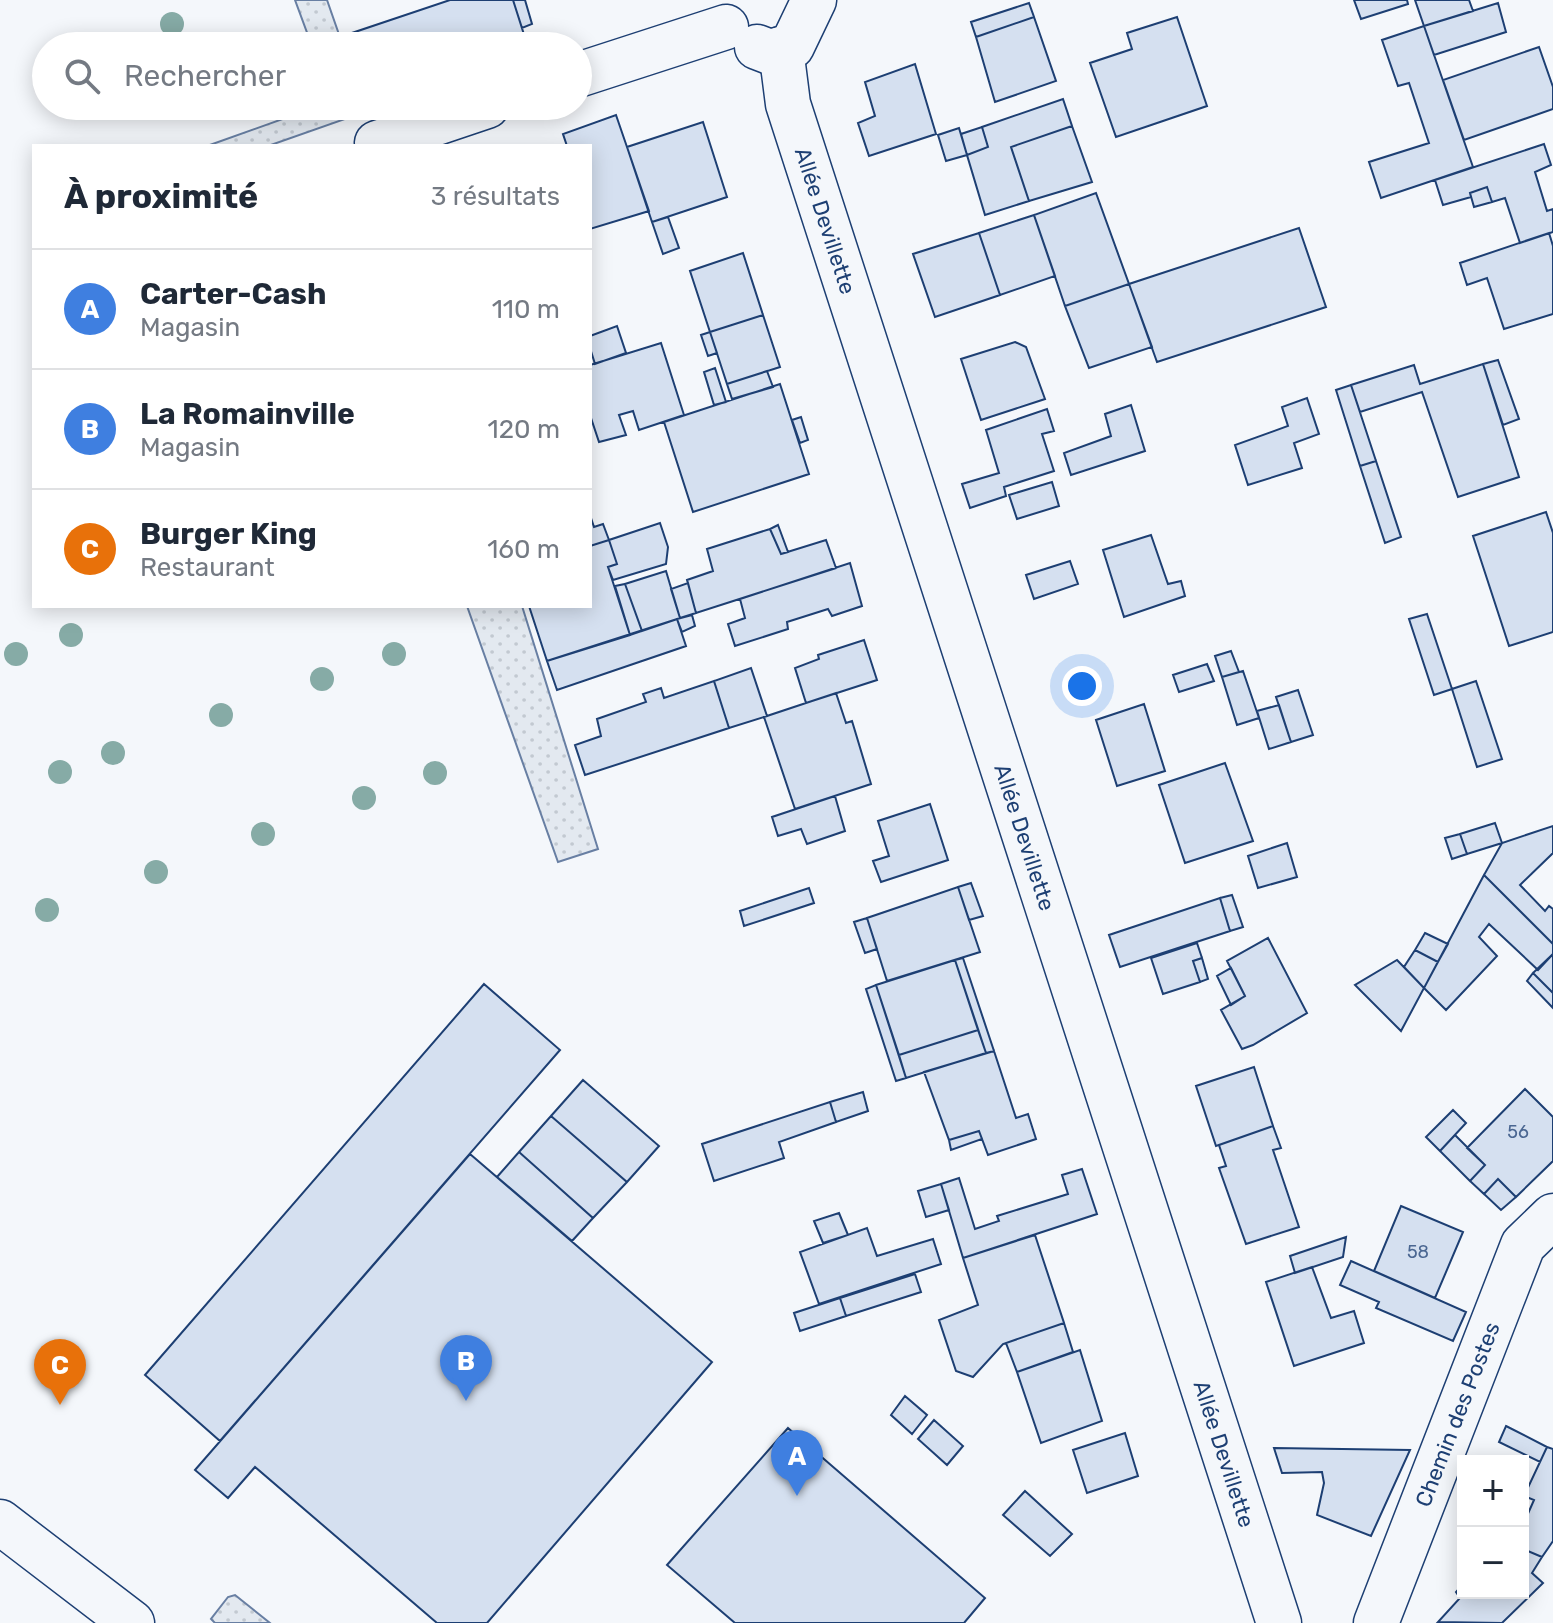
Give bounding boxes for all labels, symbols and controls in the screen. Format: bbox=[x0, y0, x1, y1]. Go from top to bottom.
search box bbox=[32, 32, 592, 120]
icon: search bbox=[60, 54, 104, 98]
text: Rechercher bbox=[124, 58, 286, 94]
street label: Allée Devillette bbox=[789, 144, 862, 298]
text: À proximité bbox=[64, 176, 258, 217]
text: 3 résultats bbox=[431, 181, 560, 212]
text: Carter-Cash bbox=[140, 276, 326, 312]
text: A bbox=[81, 294, 99, 325]
text: 110 m bbox=[492, 294, 560, 325]
text: Magasin bbox=[140, 312, 240, 343]
text: La Romainville bbox=[140, 396, 355, 432]
text: B bbox=[81, 414, 99, 445]
text: 120 m bbox=[488, 414, 560, 445]
text: Magasin bbox=[140, 432, 240, 463]
text: Burger King bbox=[140, 516, 317, 552]
text: C bbox=[81, 534, 99, 565]
text: 160 m bbox=[487, 534, 560, 565]
text: Restaurant bbox=[140, 552, 275, 583]
your location bbox=[1062, 666, 1102, 706]
street label: Allée Devillette bbox=[988, 761, 1061, 914]
house number: 56 bbox=[1507, 1121, 1529, 1143]
house number: 58 bbox=[1407, 1241, 1429, 1263]
street label: Chemin des Postes bbox=[1410, 1318, 1506, 1511]
pin: B bbox=[440, 1335, 492, 1401]
pin: C bbox=[34, 1339, 86, 1405]
street label: Allée Devillette bbox=[1188, 1377, 1260, 1531]
pin: A bbox=[771, 1430, 823, 1496]
map controls bbox=[1457, 1455, 1529, 1599]
button: + bbox=[1457, 1455, 1529, 1527]
button: − bbox=[1457, 1527, 1529, 1599]

